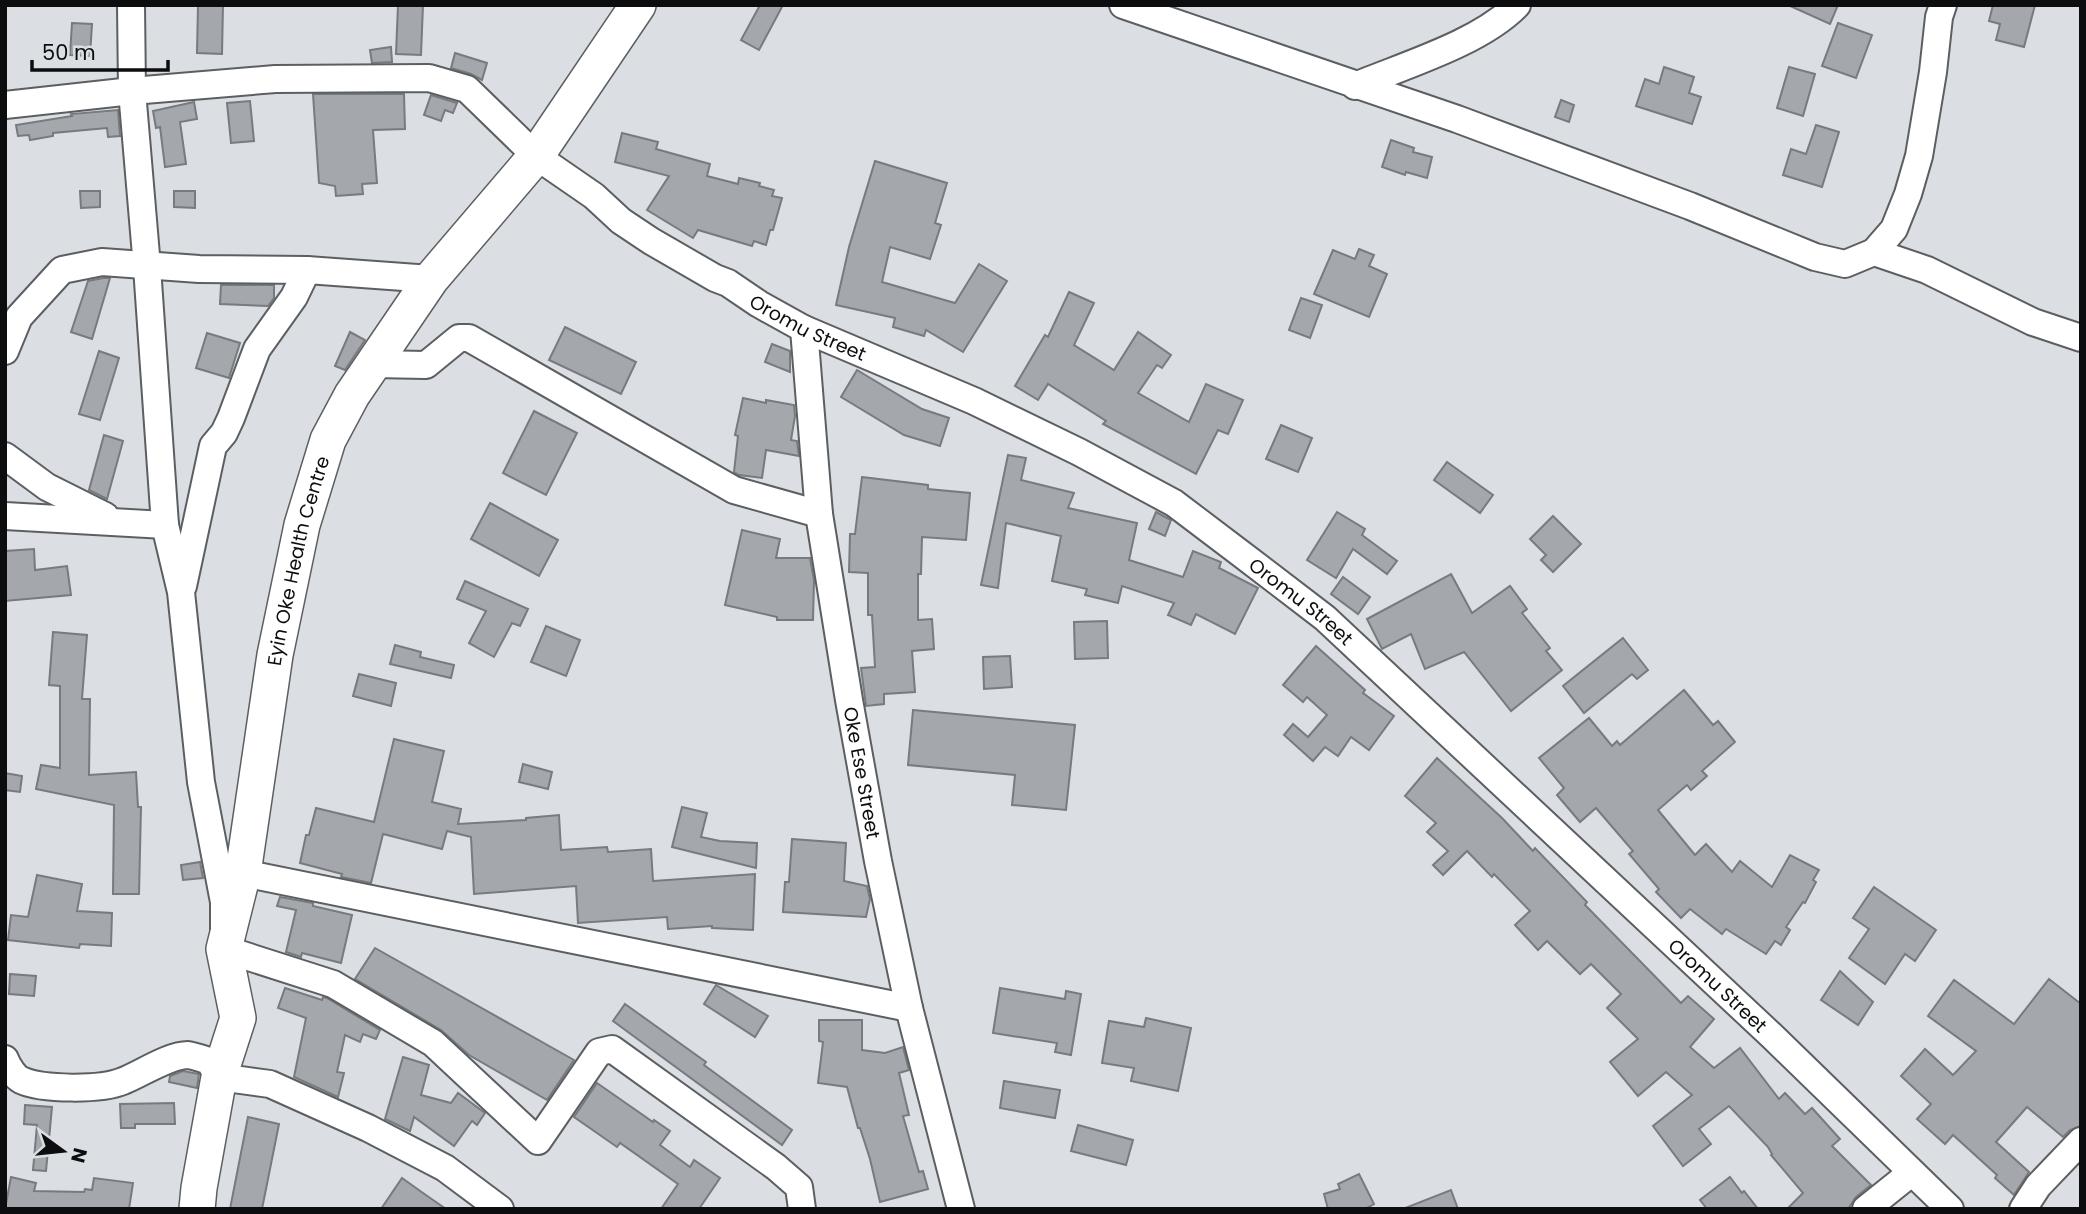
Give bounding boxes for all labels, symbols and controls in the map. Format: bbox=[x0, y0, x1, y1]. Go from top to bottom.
scale bar bbox=[32, 28, 168, 72]
text: 50 m bbox=[42, 38, 96, 67]
street label: Oromu Street bbox=[744, 288, 870, 368]
street label: Eyin Oke Health Centre bbox=[261, 453, 336, 667]
street label: Oromu Street bbox=[1243, 552, 1359, 652]
street label: Oke Ese Street bbox=[836, 705, 887, 841]
street label: Oromu Street bbox=[1662, 933, 1773, 1039]
north arrow bbox=[28, 1116, 98, 1186]
text: N bbox=[64, 1145, 94, 1166]

